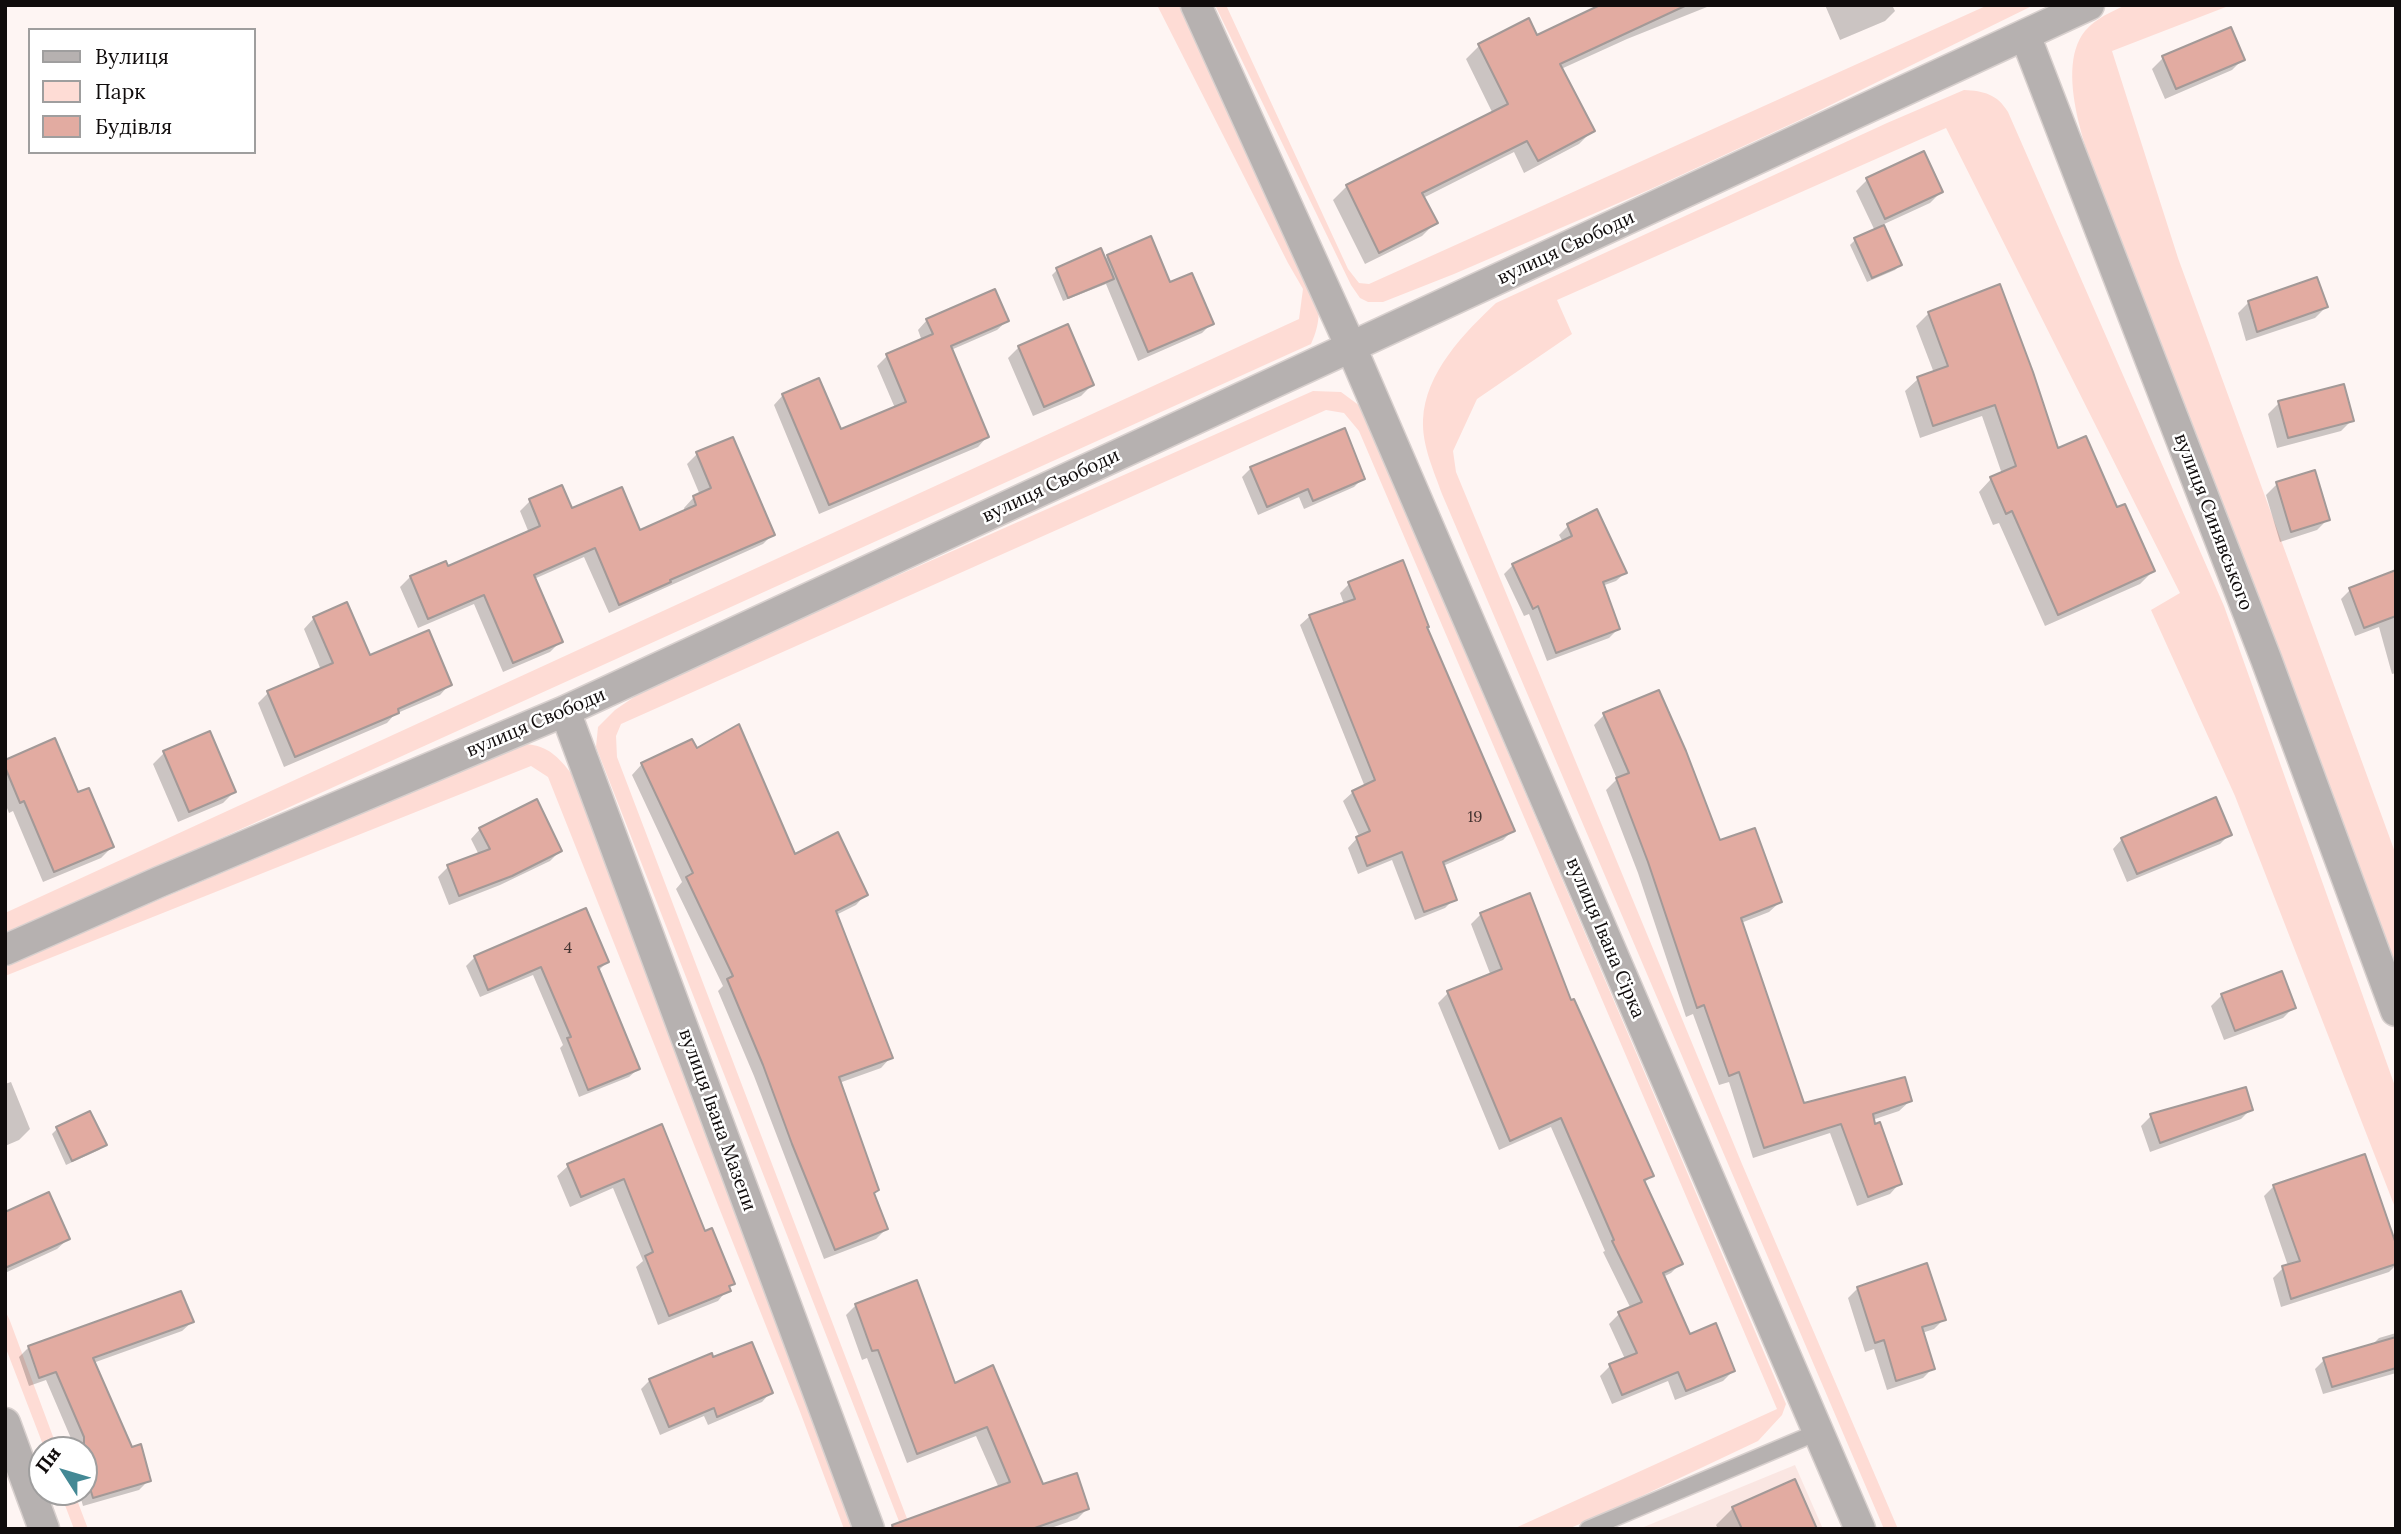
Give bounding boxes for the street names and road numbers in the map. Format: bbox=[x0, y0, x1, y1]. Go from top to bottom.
street label: вулиця Свободи bbox=[1494, 206, 1638, 290]
street label: вулиця Синявського bbox=[2169, 430, 2257, 614]
street label: вулиця Свободи bbox=[979, 444, 1123, 528]
street label: вулиця Свободи bbox=[463, 683, 609, 763]
street label: вулиця Івана Сірка bbox=[1561, 854, 1649, 1022]
street label: вулиця Івана Мазепи bbox=[673, 1026, 761, 1214]

